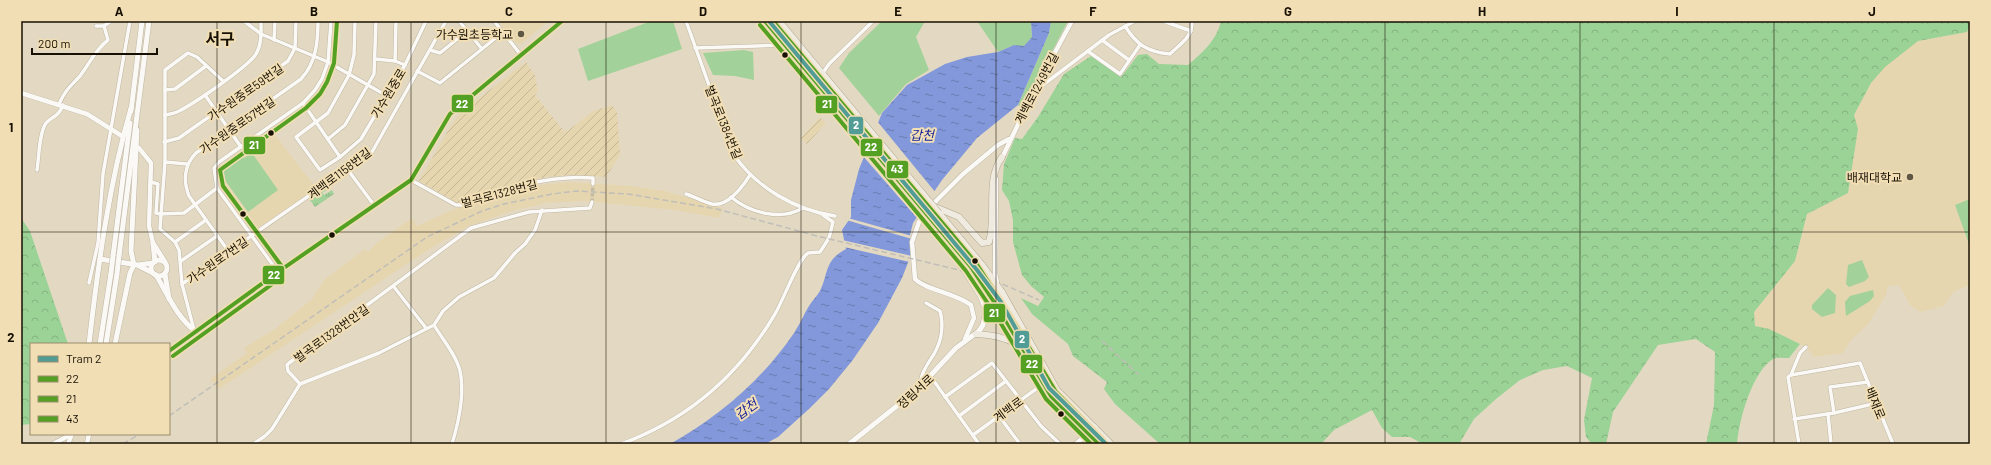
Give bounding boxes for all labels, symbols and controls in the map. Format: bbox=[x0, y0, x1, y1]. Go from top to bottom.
text: A bbox=[115, 3, 124, 19]
text: B bbox=[310, 3, 318, 19]
text: C bbox=[505, 3, 513, 19]
text: D bbox=[699, 3, 707, 19]
text: E bbox=[894, 3, 902, 19]
text: F bbox=[1089, 3, 1097, 19]
text: G bbox=[1284, 3, 1292, 19]
text: H bbox=[1478, 3, 1486, 19]
text: I bbox=[1675, 3, 1679, 19]
text: J bbox=[1868, 3, 1876, 19]
place label: 가수원초등학교 bbox=[436, 27, 513, 41]
district label: 서구 bbox=[205, 29, 235, 48]
marker: 가수원초등학교 bbox=[516, 29, 526, 39]
scale bar bbox=[32, 30, 157, 56]
text: 200 m bbox=[38, 36, 70, 50]
unlabelled marker bbox=[780, 50, 790, 60]
street label: 계백로1249번길 bbox=[1011, 50, 1061, 126]
street label: 가수원중로59번길 bbox=[204, 61, 286, 123]
street label: 가수원중로 bbox=[368, 66, 408, 120]
street label: 벌곡로1384번길 bbox=[703, 83, 745, 161]
street label: 가수원중로57번길 bbox=[196, 94, 278, 156]
line badge: 22 bbox=[451, 94, 474, 113]
line badge: 21 bbox=[815, 95, 838, 114]
text: 22 bbox=[456, 97, 468, 110]
text: 21 bbox=[822, 97, 832, 110]
line badge: 2 bbox=[848, 116, 864, 135]
text: 2 bbox=[853, 118, 859, 131]
text: 1 bbox=[9, 119, 13, 135]
water label: 갑천 bbox=[910, 127, 935, 143]
unlabelled marker bbox=[266, 128, 276, 138]
line badge: 21 bbox=[243, 136, 266, 155]
text: 21 bbox=[249, 138, 259, 151]
line badge: 22 bbox=[860, 138, 883, 157]
text: 22 bbox=[865, 140, 877, 153]
street label: 계백로1158번길 bbox=[304, 145, 374, 201]
line badge: 43 bbox=[886, 160, 909, 179]
text: 43 bbox=[891, 162, 903, 175]
place label: 배재대학교 bbox=[1847, 170, 1902, 184]
marker: 배재대학교 bbox=[1905, 172, 1915, 182]
street label: 벌곡로1328번길 bbox=[459, 176, 539, 210]
unlabelled marker bbox=[238, 209, 248, 219]
unlabelled marker bbox=[327, 230, 337, 240]
street label: 가수원로7번길 bbox=[184, 234, 250, 286]
unlabelled marker bbox=[970, 256, 980, 266]
line badge: 22 bbox=[262, 265, 285, 285]
text: 22 bbox=[268, 268, 280, 281]
street label: 벌곡로1328번안길 bbox=[291, 301, 371, 365]
line badge: 21 bbox=[983, 303, 1006, 323]
text: 21 bbox=[989, 306, 999, 319]
text: 2 bbox=[7, 329, 15, 345]
line badge: 2 bbox=[1014, 330, 1030, 349]
text: 2 bbox=[1019, 332, 1025, 345]
legend bbox=[30, 343, 170, 435]
text: Tram 2 bbox=[66, 351, 101, 365]
line badge: 22 bbox=[1020, 354, 1043, 374]
text: 22 bbox=[1026, 357, 1038, 370]
text: 22 bbox=[66, 371, 79, 385]
street label: 정림서로 bbox=[894, 371, 936, 411]
street label: 배재로 bbox=[1863, 385, 1889, 421]
text: 21 bbox=[66, 391, 76, 405]
street label: 계백로 bbox=[990, 394, 1026, 424]
water label: 갑천 bbox=[732, 395, 761, 423]
unlabelled marker bbox=[1056, 409, 1066, 419]
text: 43 bbox=[66, 411, 79, 425]

